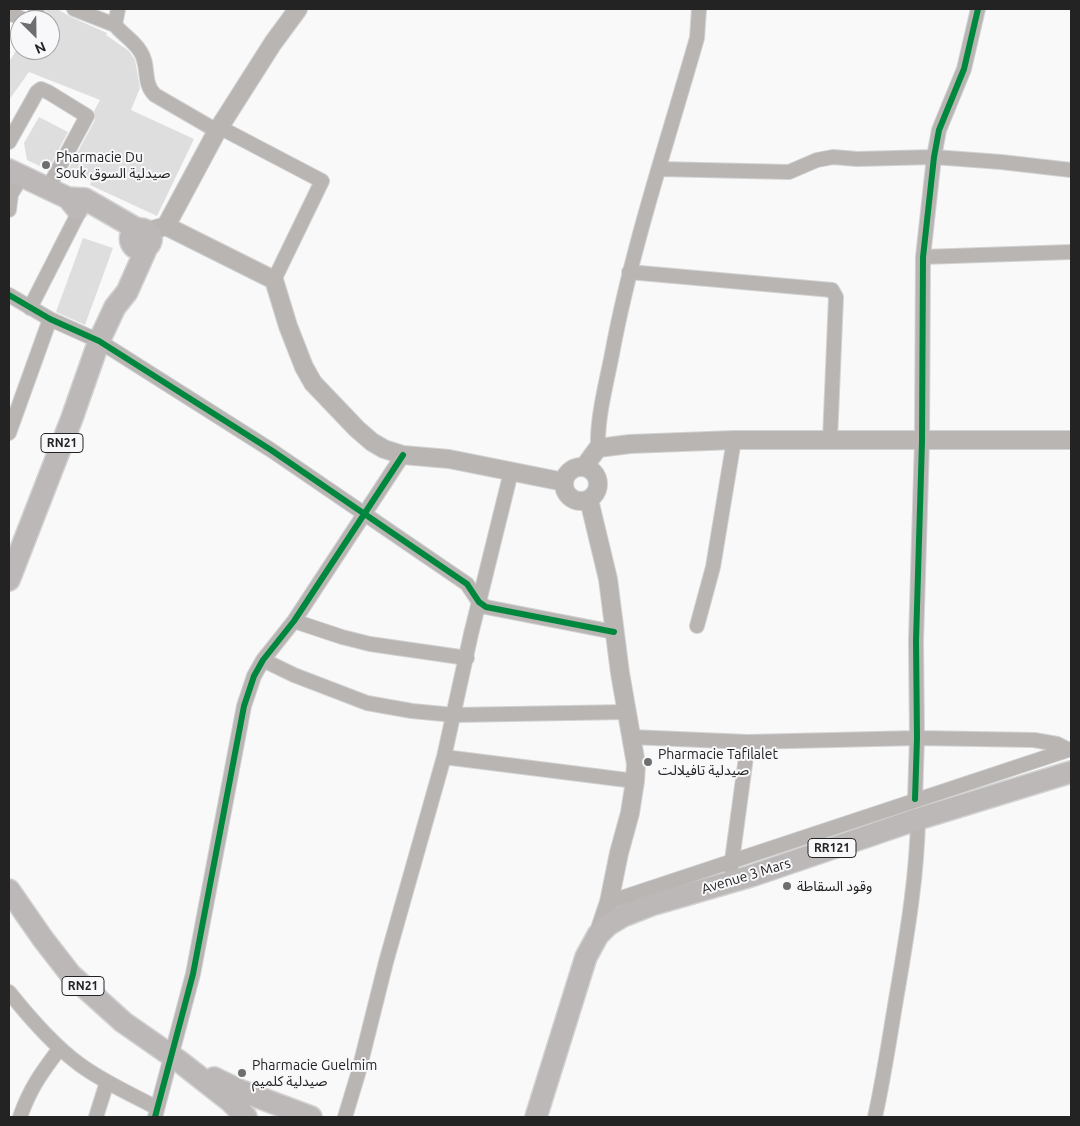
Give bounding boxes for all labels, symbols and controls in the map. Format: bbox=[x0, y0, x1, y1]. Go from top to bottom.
north arrow bbox=[10, 10, 60, 60]
text: N bbox=[33, 38, 48, 57]
place label: Pharmacie Du Souk صيدلية السوق bbox=[56, 149, 170, 182]
marker: Pharmacie Du Souk صيدلية السوق bbox=[40, 159, 52, 171]
road number: RN21 bbox=[41, 433, 83, 452]
place label: Pharmacie Tafilalet صيدلية تافيلالت bbox=[658, 746, 778, 779]
marker: Pharmacie Tafilalet صيدلية تافيلالت bbox=[642, 756, 654, 768]
road number: RR121 bbox=[808, 838, 856, 858]
street label: Avenue 3 Mars bbox=[699, 854, 793, 898]
place label: وقود السقاطة bbox=[797, 878, 872, 894]
marker: وقود السقاطة bbox=[781, 880, 793, 892]
road number: RN21 bbox=[62, 976, 104, 996]
place label: Pharmacie Guelmim صيدلية كلميم bbox=[252, 1057, 377, 1090]
marker: Pharmacie Guelmim صيدلية كلميم bbox=[236, 1067, 248, 1079]

